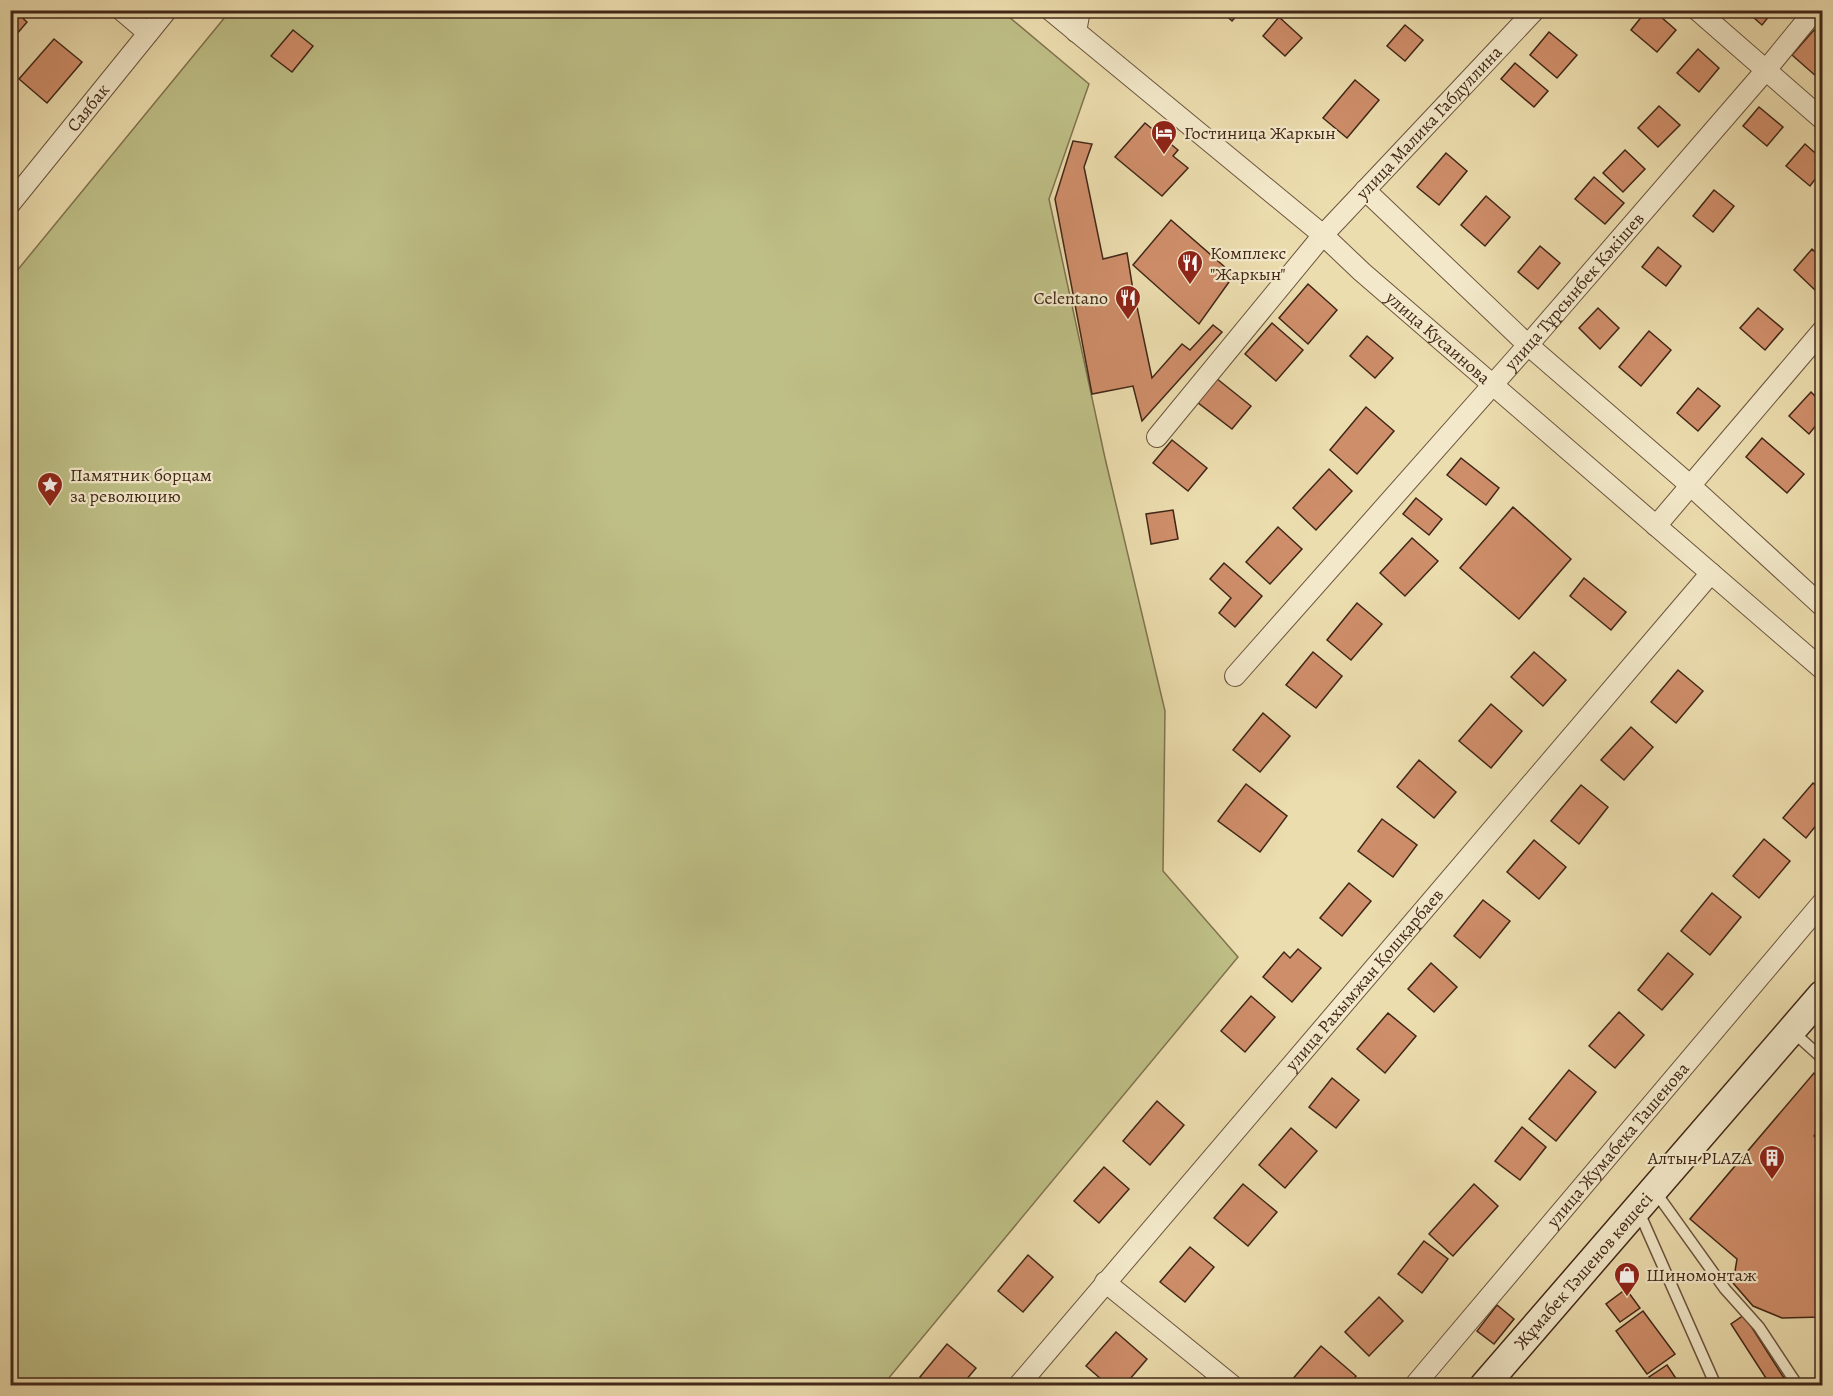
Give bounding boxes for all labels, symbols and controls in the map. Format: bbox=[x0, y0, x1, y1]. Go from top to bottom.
street label: улица Малика Габдуллина bbox=[1350, 40, 1508, 205]
street label: Саябак bbox=[61, 79, 115, 137]
hotel icon: Гостиница Жаркын bbox=[1149, 118, 1179, 156]
place label: Гостиница Жаркын bbox=[1184, 121, 1336, 145]
street label: улица Тұрсынбек Кәкішев bbox=[1498, 207, 1650, 376]
place label: Комплекс "Жаркын" bbox=[1210, 241, 1286, 286]
restaurant icon: Комплекс "Жаркын" bbox=[1175, 248, 1205, 286]
restaurant icon: Celentano bbox=[1113, 283, 1143, 321]
street label: улица Кусаинова bbox=[1380, 285, 1496, 390]
place label: Celentano bbox=[1034, 286, 1108, 310]
place label: Памятник борцам за революцию bbox=[70, 463, 212, 508]
place icon: Памятник борцам за революцию bbox=[35, 470, 65, 508]
street label: улица Рахымжан Қошқарбаев bbox=[1279, 883, 1449, 1077]
street label: улица Жумабека Ташенова bbox=[1541, 1056, 1695, 1233]
building icon: Алтын PLAZA bbox=[1757, 1143, 1787, 1181]
place label: Алтын PLAZA bbox=[1647, 1146, 1752, 1170]
street label: Жұмабек Тәшенов көшесі bbox=[1509, 1187, 1658, 1355]
shop icon: Шиномонтаж bbox=[1612, 1260, 1642, 1298]
place label: Шиномонтаж bbox=[1646, 1263, 1757, 1287]

